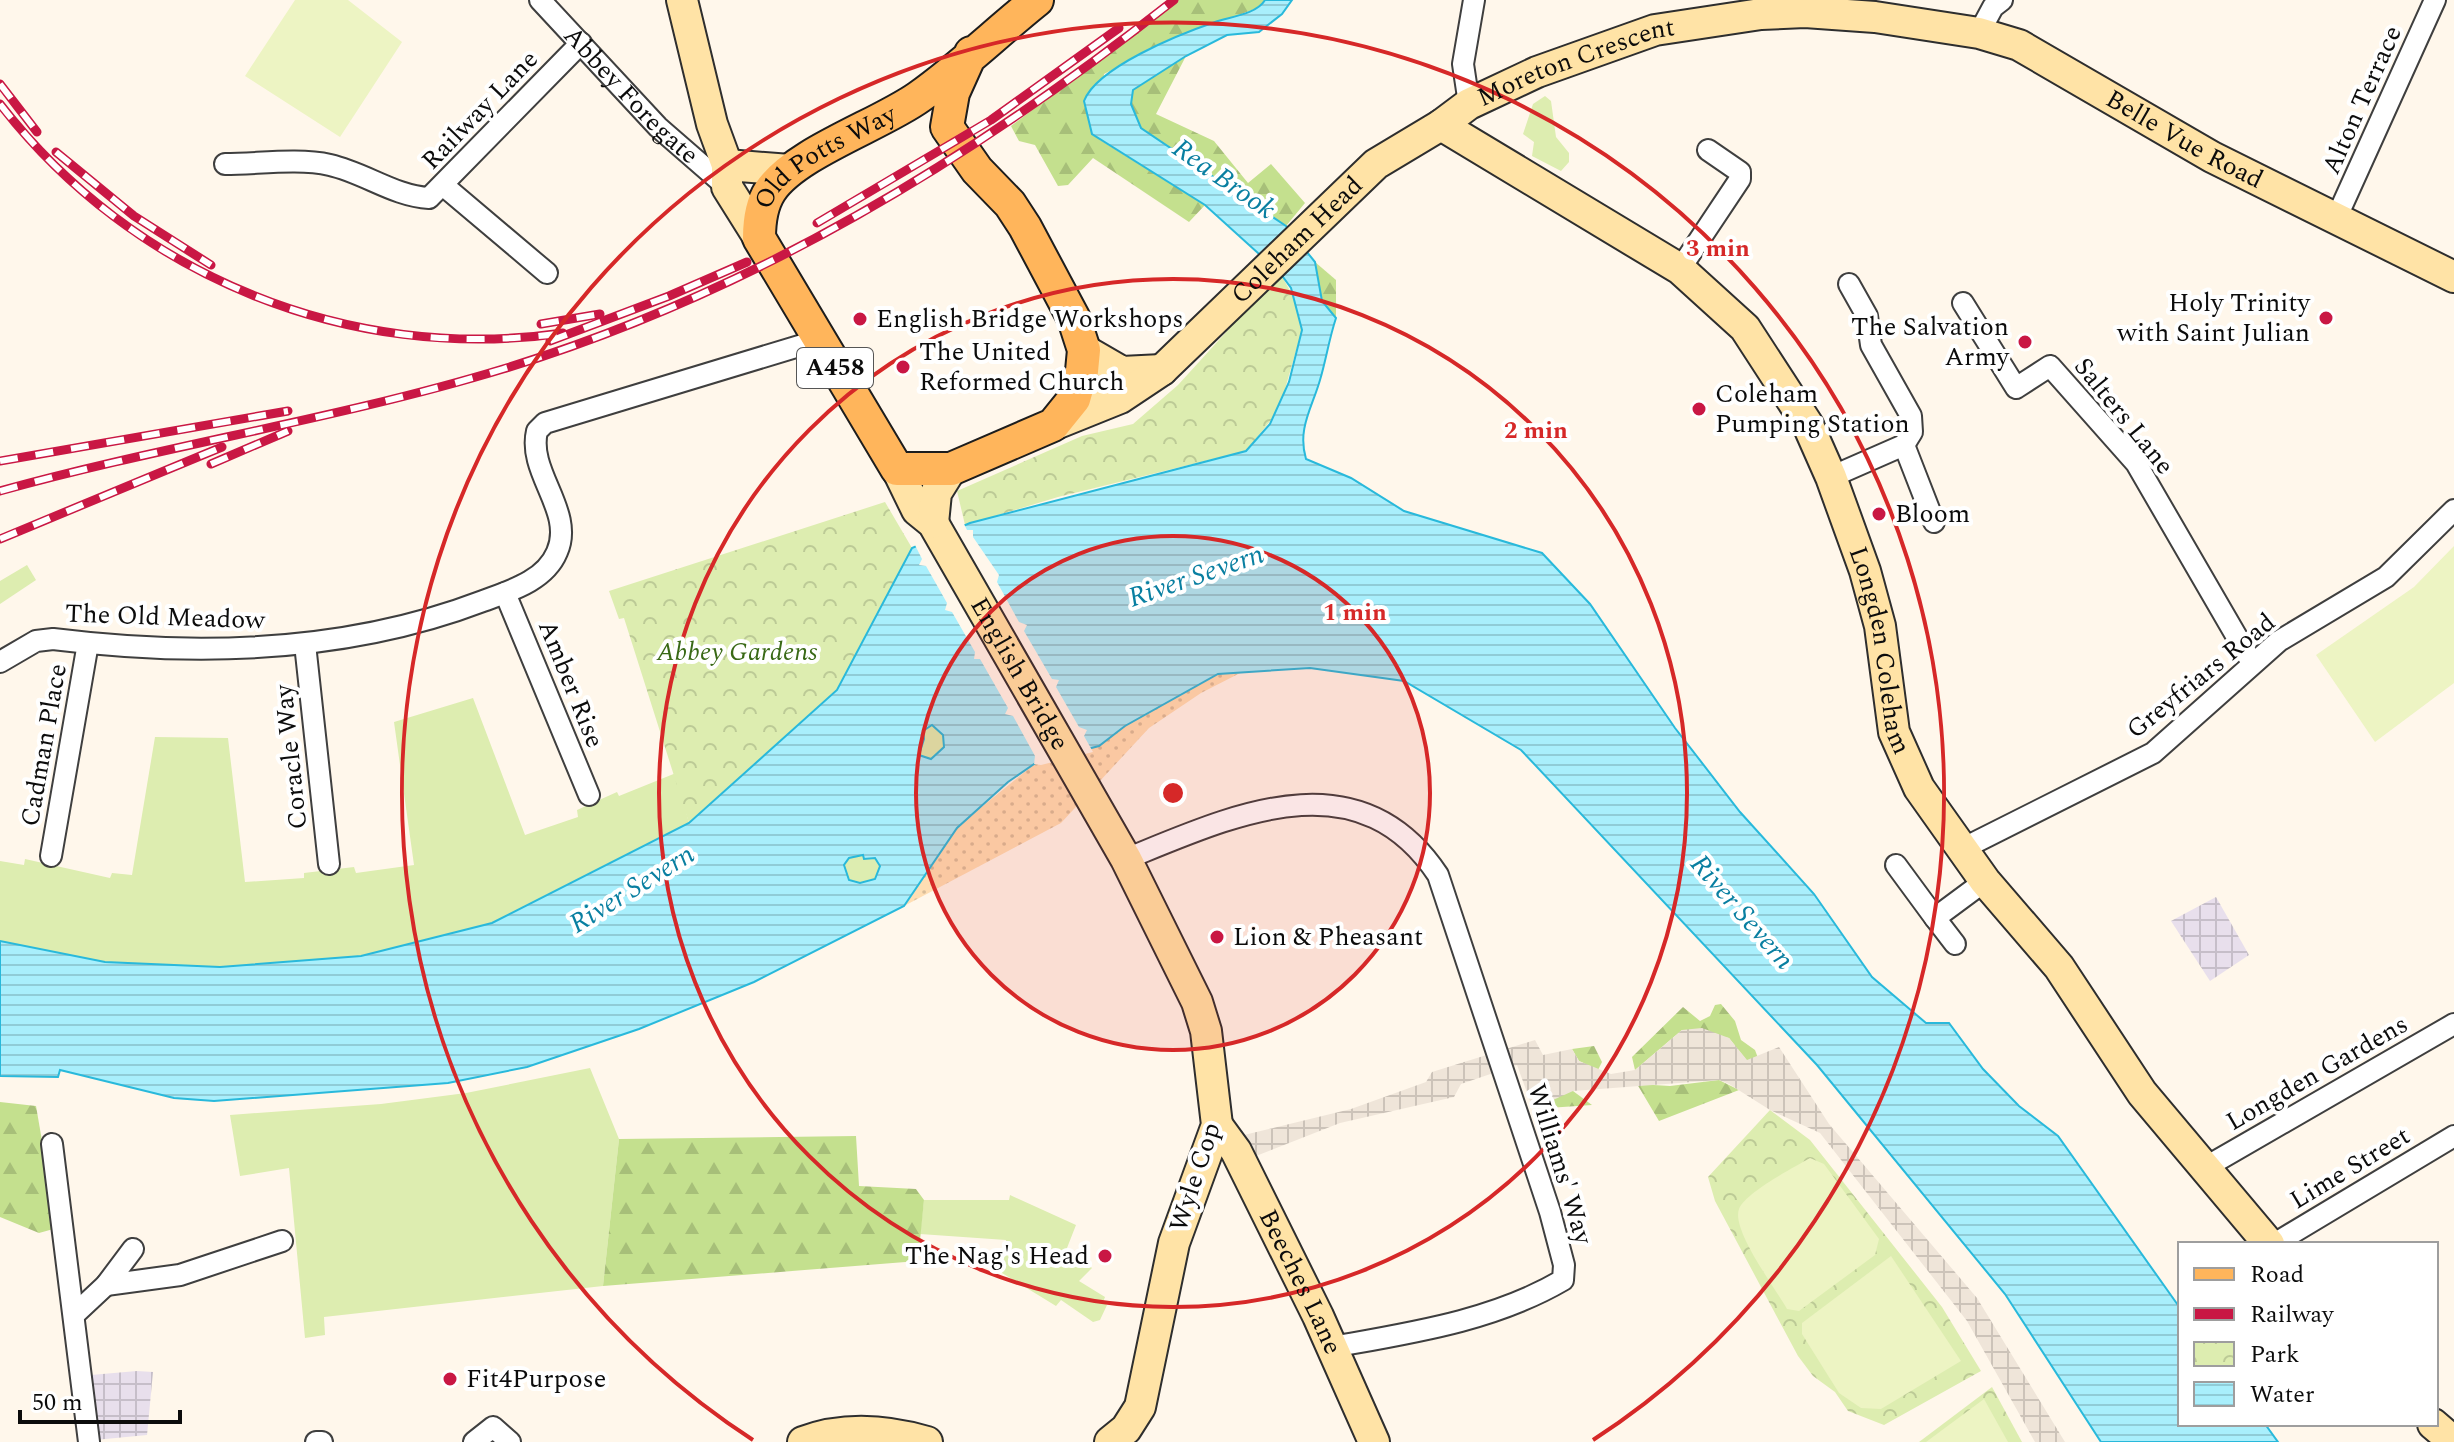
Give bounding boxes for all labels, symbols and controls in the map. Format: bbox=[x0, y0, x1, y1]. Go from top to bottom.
street label: Moreton Crescent bbox=[1470, 7, 1677, 117]
street label: Abbey Foregate bbox=[554, 17, 708, 174]
street label: Alton Terrace bbox=[2311, 19, 2413, 181]
street label: Railway Lane bbox=[412, 41, 548, 179]
street label: Belle Vue Road bbox=[2098, 79, 2270, 199]
street label: Old Potts Way bbox=[744, 94, 905, 216]
water label: Rea Brook bbox=[1163, 128, 1285, 230]
street label: Coleham Head bbox=[1222, 166, 1372, 314]
text: 3 min bbox=[1686, 231, 1750, 267]
place label: Holy Trinity with Saint Julian bbox=[2116, 283, 2312, 353]
place label: English Bridge Workshops bbox=[876, 299, 1183, 339]
place label: The Salvation Army bbox=[1851, 307, 2011, 377]
marker: Holy Trinity with Saint Julian bbox=[2317, 309, 2335, 327]
marker: English Bridge Workshops bbox=[851, 310, 869, 328]
place label: The United Reformed Church bbox=[919, 332, 1125, 402]
marker: The Salvation Army bbox=[2016, 333, 2034, 351]
road number: A458 bbox=[797, 348, 873, 388]
street label: Salters Lane bbox=[2064, 349, 2184, 483]
marker: The United Reformed Church bbox=[894, 358, 912, 376]
place label: Coleham Pumping Station bbox=[1715, 374, 1910, 444]
marker: Coleham Pumping Station bbox=[1690, 400, 1708, 418]
text: 2 min bbox=[1504, 413, 1568, 449]
place label: Bloom bbox=[1895, 494, 1970, 534]
marker: Bloom bbox=[1870, 505, 1888, 523]
water label: River Severn bbox=[1122, 533, 1270, 619]
street label: Longden Coleham bbox=[1838, 541, 1921, 761]
street label: English Bridge bbox=[960, 589, 1080, 758]
street label: The Old Meadow bbox=[64, 594, 267, 641]
text: 1 min bbox=[1323, 595, 1387, 631]
street label: Greyfriars Road bbox=[2118, 603, 2284, 749]
street label: Amber Rise bbox=[527, 614, 615, 754]
park label: Abbey Gardens bbox=[656, 632, 817, 672]
street label: Cadman Place bbox=[10, 660, 78, 830]
street label: Coracle Way bbox=[263, 681, 318, 831]
centre of rings bbox=[1159, 779, 1187, 807]
water label: River Severn bbox=[561, 833, 703, 945]
water label: River Severn bbox=[1679, 845, 1805, 980]
place label: Lion & Pheasant bbox=[1233, 917, 1423, 957]
marker: Lion & Pheasant bbox=[1208, 928, 1226, 946]
street label: Longden Gardens bbox=[2218, 1005, 2416, 1141]
street label: Williams' Way bbox=[1517, 1079, 1604, 1251]
street label: Lime Street bbox=[2282, 1116, 2418, 1220]
street label: Wyle Cop bbox=[1159, 1117, 1231, 1237]
street label: Beeches Lane bbox=[1248, 1202, 1353, 1361]
place label: The Nag's Head bbox=[905, 1236, 1089, 1276]
legend bbox=[2178, 1242, 2438, 1426]
marker: The Nag's Head bbox=[1096, 1247, 1114, 1265]
text: Road bbox=[2250, 1257, 2304, 1293]
text: Railway bbox=[2250, 1297, 2335, 1333]
text: Park bbox=[2250, 1337, 2300, 1373]
place label: Fit4Purpose bbox=[466, 1359, 606, 1399]
marker: Fit4Purpose bbox=[441, 1370, 459, 1388]
scale bar bbox=[20, 1374, 180, 1424]
text: Water bbox=[2250, 1377, 2314, 1413]
text: 50 m bbox=[32, 1385, 83, 1421]

